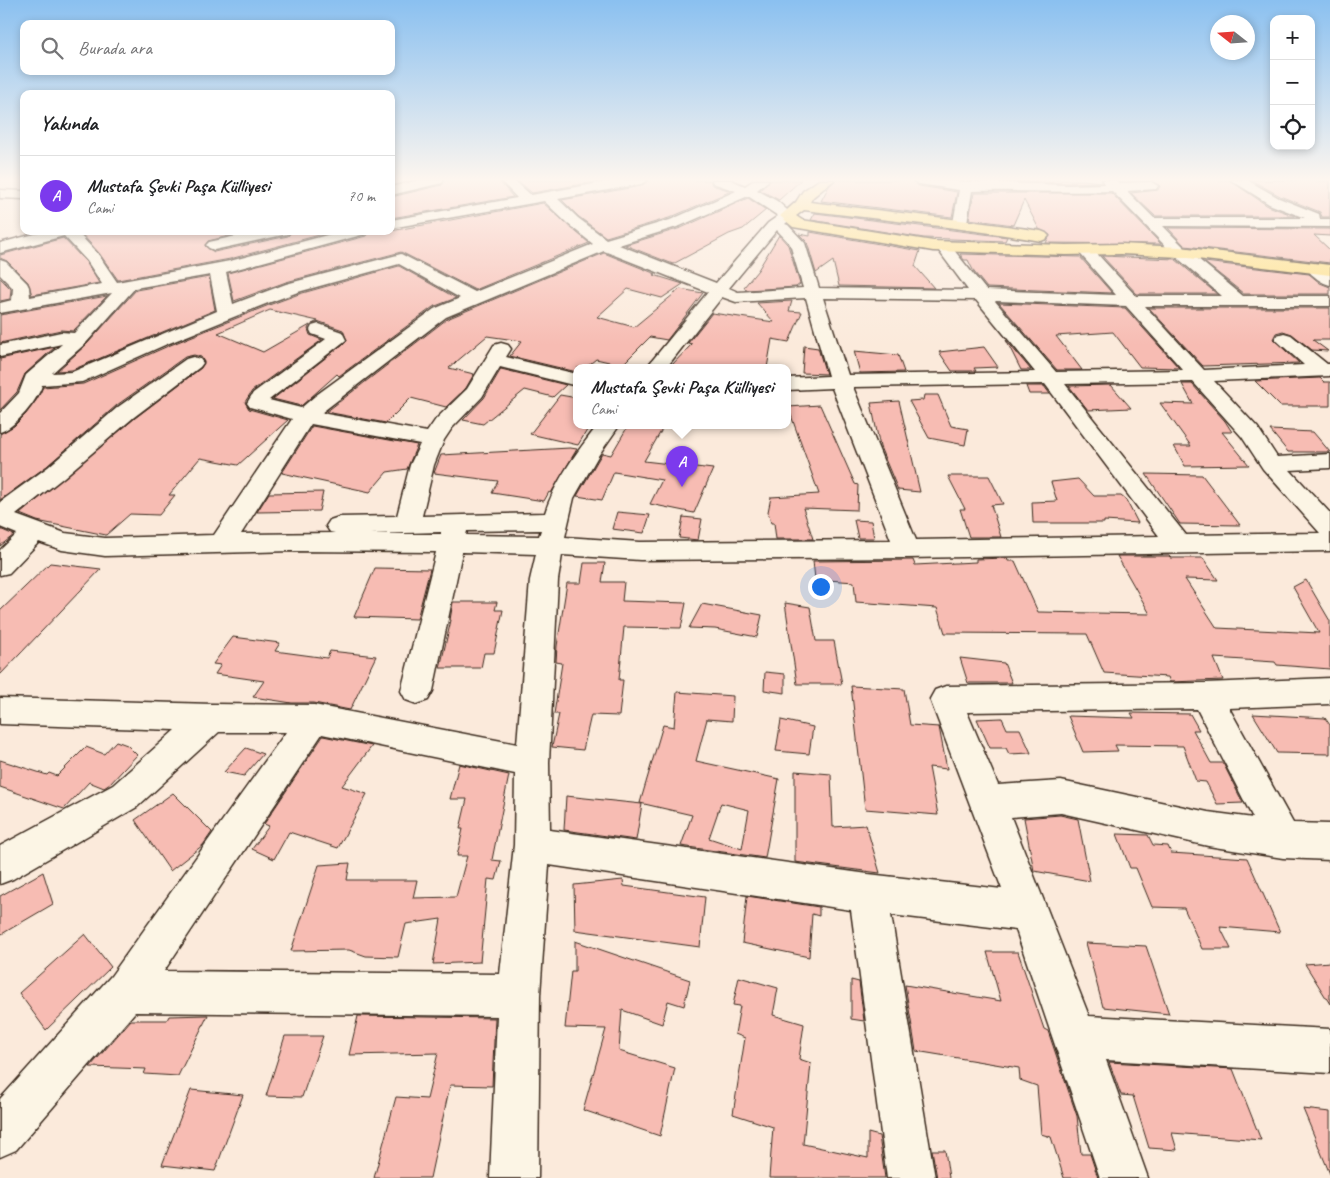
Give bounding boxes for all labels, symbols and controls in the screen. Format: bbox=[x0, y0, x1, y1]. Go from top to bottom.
north arrow bbox=[1210, 15, 1255, 60]
map controls bbox=[1270, 15, 1315, 150]
button: + bbox=[1270, 15, 1315, 60]
search box bbox=[20, 20, 395, 75]
icon: search bbox=[38, 34, 66, 62]
text: Burada ara bbox=[78, 36, 152, 60]
button: − bbox=[1270, 60, 1315, 105]
button: locate bbox=[1270, 105, 1315, 150]
text: Yakında bbox=[40, 110, 98, 136]
text: Mustafa Şevki Paşa Külliyesi bbox=[87, 174, 270, 198]
text: A bbox=[52, 186, 60, 206]
text: 70 m bbox=[348, 186, 375, 206]
text: Cami bbox=[87, 198, 114, 218]
popup bbox=[573, 364, 791, 429]
text: Mustafa Şevki Paşa Külliyesi bbox=[591, 375, 774, 399]
text: Cami bbox=[591, 399, 617, 419]
pin: A bbox=[666, 446, 698, 487]
your location bbox=[808, 574, 834, 600]

